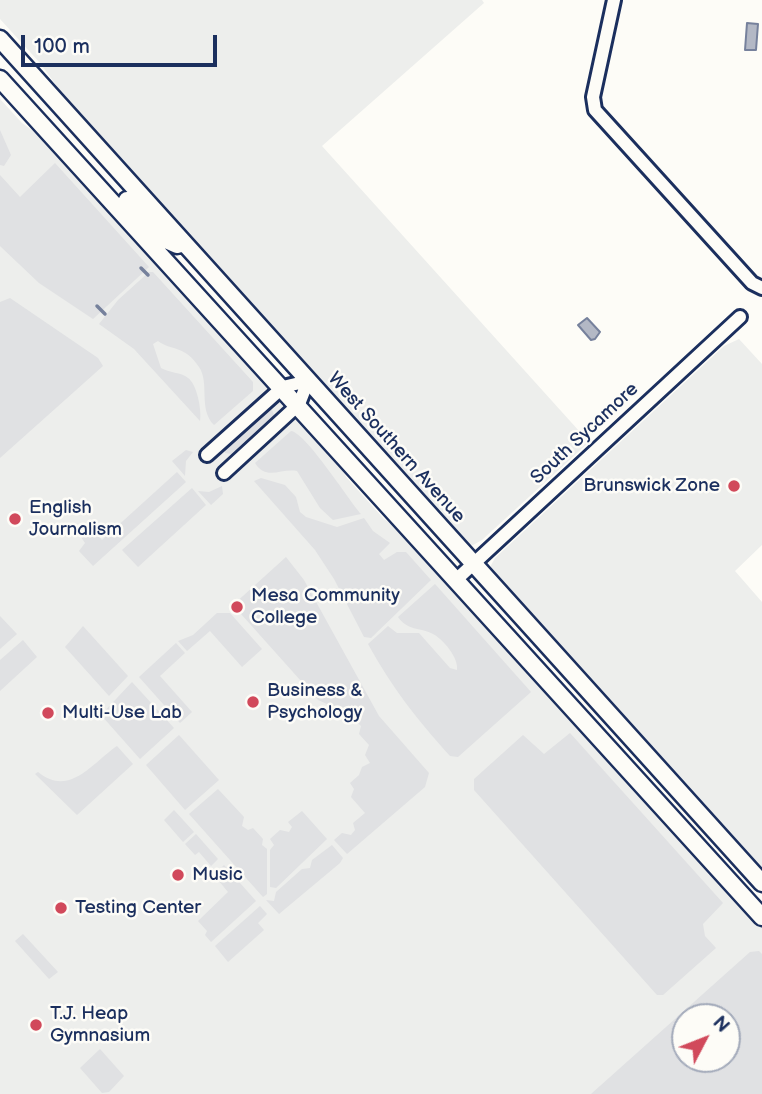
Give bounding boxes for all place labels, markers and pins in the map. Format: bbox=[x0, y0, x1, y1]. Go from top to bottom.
place label: Brunswick Zone bbox=[583, 475, 720, 497]
marker: Brunswick Zone bbox=[726, 478, 742, 494]
place label: English Journalism bbox=[29, 497, 122, 541]
marker: English Journalism bbox=[7, 511, 23, 527]
place label: Mesa Community College bbox=[251, 585, 400, 629]
marker: Mesa Community College bbox=[229, 599, 245, 615]
place label: Business & Psychology bbox=[267, 680, 363, 724]
marker: Business & Psychology bbox=[245, 694, 261, 710]
place label: Multi-Use Lab bbox=[62, 702, 182, 724]
marker: Multi-Use Lab bbox=[40, 705, 56, 721]
place label: Music bbox=[192, 864, 243, 886]
marker: Music bbox=[170, 867, 186, 883]
place label: Testing Center bbox=[75, 897, 201, 919]
marker: Testing Center bbox=[53, 900, 69, 916]
place label: T.J. Heap Gymnasium bbox=[50, 1003, 150, 1047]
marker: T.J. Heap Gymnasium bbox=[28, 1017, 44, 1033]

